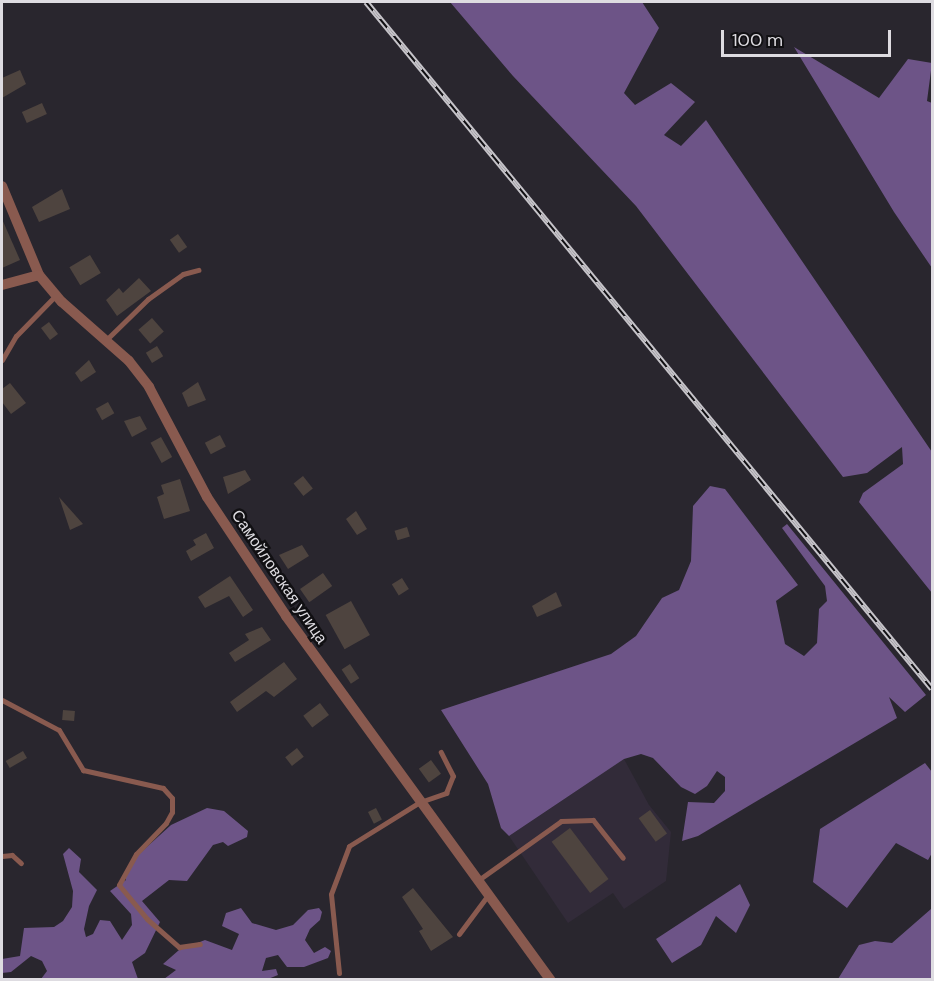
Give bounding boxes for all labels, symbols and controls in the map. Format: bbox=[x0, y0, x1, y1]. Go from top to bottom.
scale bar bbox=[724, 18, 894, 56]
text: 100 m bbox=[732, 28, 783, 52]
street label: Самойловская улица bbox=[227, 506, 331, 648]

